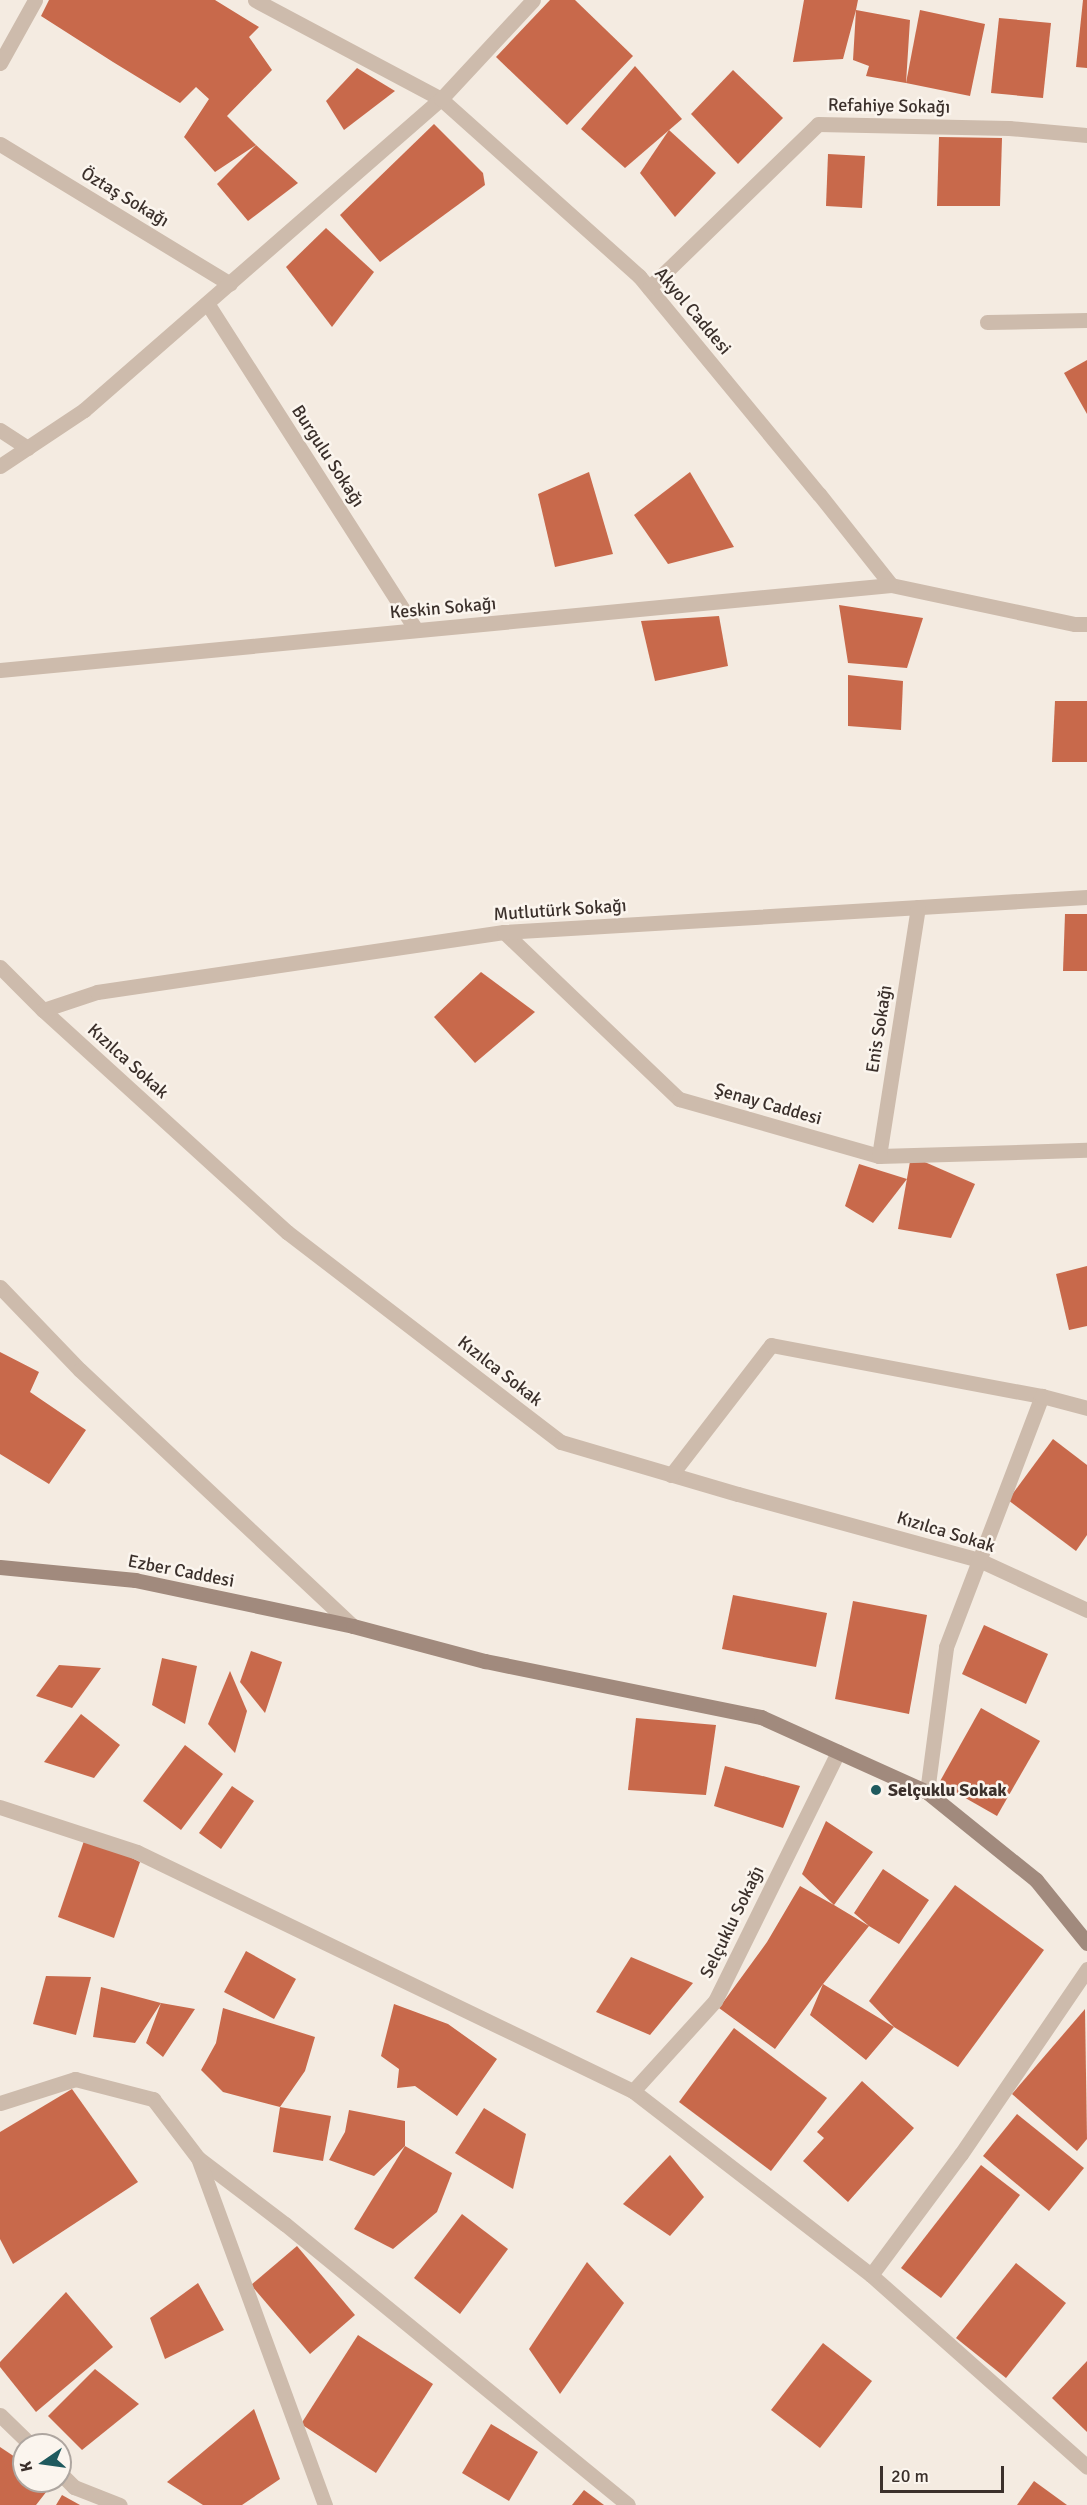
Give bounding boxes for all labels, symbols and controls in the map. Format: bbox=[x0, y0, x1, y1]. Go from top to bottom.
street label: Refahiye Sokağı bbox=[828, 94, 950, 118]
street label: Öztaş Sokağı bbox=[77, 162, 173, 232]
street label: Akyol Caddesi bbox=[650, 263, 736, 359]
street label: Burgulu Sokağı bbox=[287, 401, 369, 511]
street label: Keskin Sokağı bbox=[389, 593, 497, 623]
street label: Mutlutürk Sokağı bbox=[493, 895, 627, 925]
street label: Enis Sokağı bbox=[861, 984, 897, 1074]
street label: Kızılca Sokak bbox=[83, 1019, 173, 1103]
street label: Şenay Caddesi bbox=[712, 1078, 824, 1130]
street label: Kızılca Sokak bbox=[453, 1331, 547, 1411]
street label: Kızılca Sokak bbox=[894, 1507, 998, 1557]
street label: Ezber Caddesi bbox=[126, 1550, 236, 1592]
place label: Selçuklu Sokak bbox=[888, 1779, 1007, 1801]
marker: Selçuklu Sokak bbox=[869, 1783, 883, 1797]
street label: Selçuklu Sokağı bbox=[696, 1862, 768, 1982]
north arrow bbox=[12, 2433, 72, 2493]
scale bar bbox=[883, 2454, 1008, 2492]
text: K bbox=[16, 2460, 37, 2474]
text: 20 m bbox=[891, 2465, 929, 2487]

